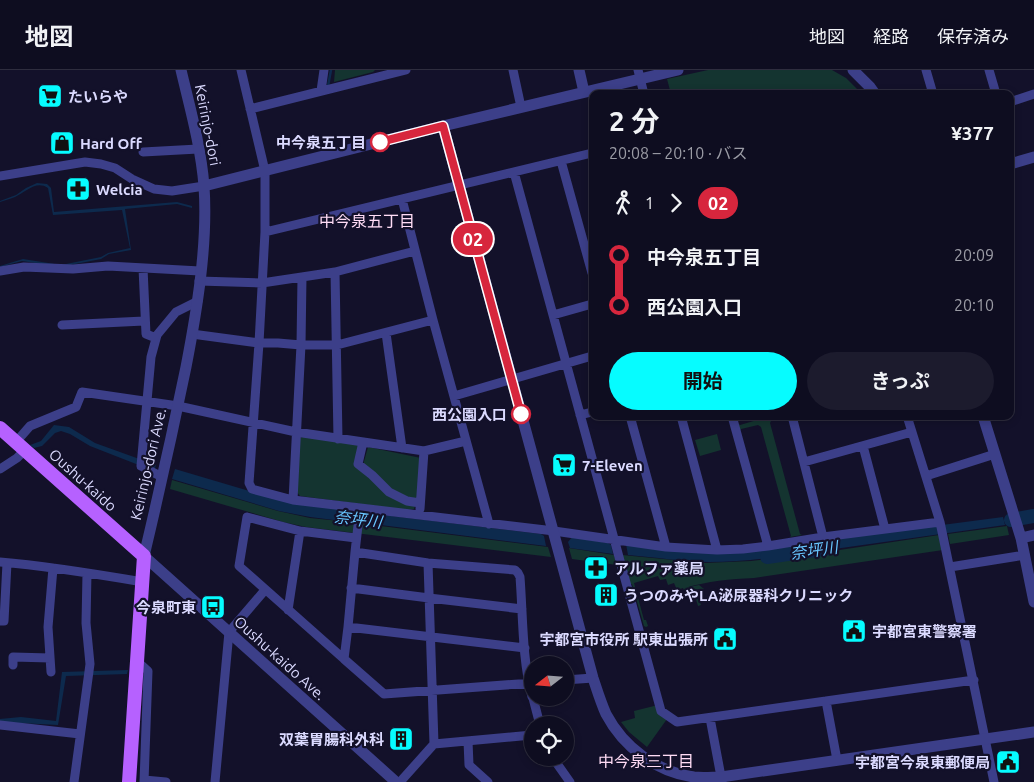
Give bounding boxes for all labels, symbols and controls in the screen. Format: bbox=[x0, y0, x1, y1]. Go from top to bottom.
text: 地図 bbox=[25, 23, 73, 50]
text: 地図 bbox=[809, 26, 845, 46]
text: 経路 bbox=[873, 26, 909, 46]
text: 保存済み bbox=[937, 26, 1009, 46]
supermarket icon: たいらや bbox=[37, 83, 63, 109]
street label: Keirinjo-dori bbox=[192, 83, 224, 167]
place label: たいらや bbox=[68, 88, 128, 105]
text: 2 分 bbox=[609, 105, 659, 136]
text: ¥377 bbox=[951, 122, 994, 144]
shop icon: Hard Off bbox=[49, 130, 75, 156]
marker: 中今泉五丁目 bbox=[370, 132, 390, 152]
place label: 中今泉五丁目 bbox=[276, 134, 366, 151]
place label: Hard Off bbox=[80, 135, 142, 152]
text: 20:08 – 20:10 · バス bbox=[609, 144, 748, 162]
pharmacy icon: Welcia bbox=[65, 176, 91, 202]
place label: Welcia bbox=[96, 181, 143, 198]
icon: walk bbox=[609, 189, 637, 217]
icon: forward bbox=[662, 189, 690, 217]
text: 02 bbox=[708, 193, 728, 213]
text: 1 bbox=[645, 194, 654, 212]
district label: 中今泉五丁目 bbox=[319, 212, 415, 230]
line badge: 02 bbox=[450, 223, 496, 255]
text: 02 bbox=[463, 229, 483, 249]
text: 中今泉五丁目 bbox=[647, 246, 761, 268]
text: 20:09 bbox=[954, 246, 994, 264]
text: 西公園入口 bbox=[647, 296, 742, 318]
text: 20:10 bbox=[954, 296, 994, 314]
button: 開始 bbox=[609, 352, 797, 410]
button: きっぷ bbox=[807, 352, 994, 410]
marker: 西公園入口 bbox=[511, 404, 531, 424]
street label: Keirinjo-dori Ave. bbox=[127, 406, 169, 522]
place label: 西公園入口 bbox=[432, 406, 507, 423]
street label: Oushu-kaido bbox=[46, 445, 120, 515]
supermarket icon: 7-Eleven bbox=[551, 452, 577, 478]
place label: 7-Eleven bbox=[582, 457, 643, 474]
water label: 奈坪川 bbox=[333, 507, 385, 531]
water label: 奈坪川 bbox=[789, 537, 841, 562]
pharmacy icon: アルファ薬局 bbox=[583, 555, 609, 581]
place label: アルファ薬局 bbox=[614, 560, 704, 577]
building icon: うつのみやLA泌尿器科クリニック bbox=[593, 582, 619, 608]
place label: うつのみやLA泌尿器科クリニック bbox=[624, 587, 853, 604]
bus stop icon: 今泉町東 bbox=[200, 594, 226, 620]
place label: 今泉町東 bbox=[136, 599, 196, 616]
street label: Oushu-kaido Ave. bbox=[231, 613, 329, 703]
public building icon: 宇都宮東警察署 bbox=[841, 618, 867, 644]
place label: 宇都宮東警察署 bbox=[872, 623, 977, 640]
public building icon: 宇都宮市役所 駅東出張所 bbox=[712, 626, 738, 652]
place label: 宇都宮市役所 駅東出張所 bbox=[539, 631, 708, 648]
north arrow bbox=[524, 656, 574, 706]
map controls bbox=[524, 656, 574, 766]
button: locate bbox=[524, 716, 574, 766]
building icon: 双葉胃腸科外科 bbox=[388, 726, 414, 752]
place label: 双葉胃腸科外科 bbox=[279, 731, 384, 748]
public building icon: 宇都宮今泉東郵便局 bbox=[995, 749, 1021, 775]
district label: 中今泉三丁目 bbox=[598, 752, 694, 770]
place label: 宇都宮今泉東郵便局 bbox=[855, 754, 990, 771]

